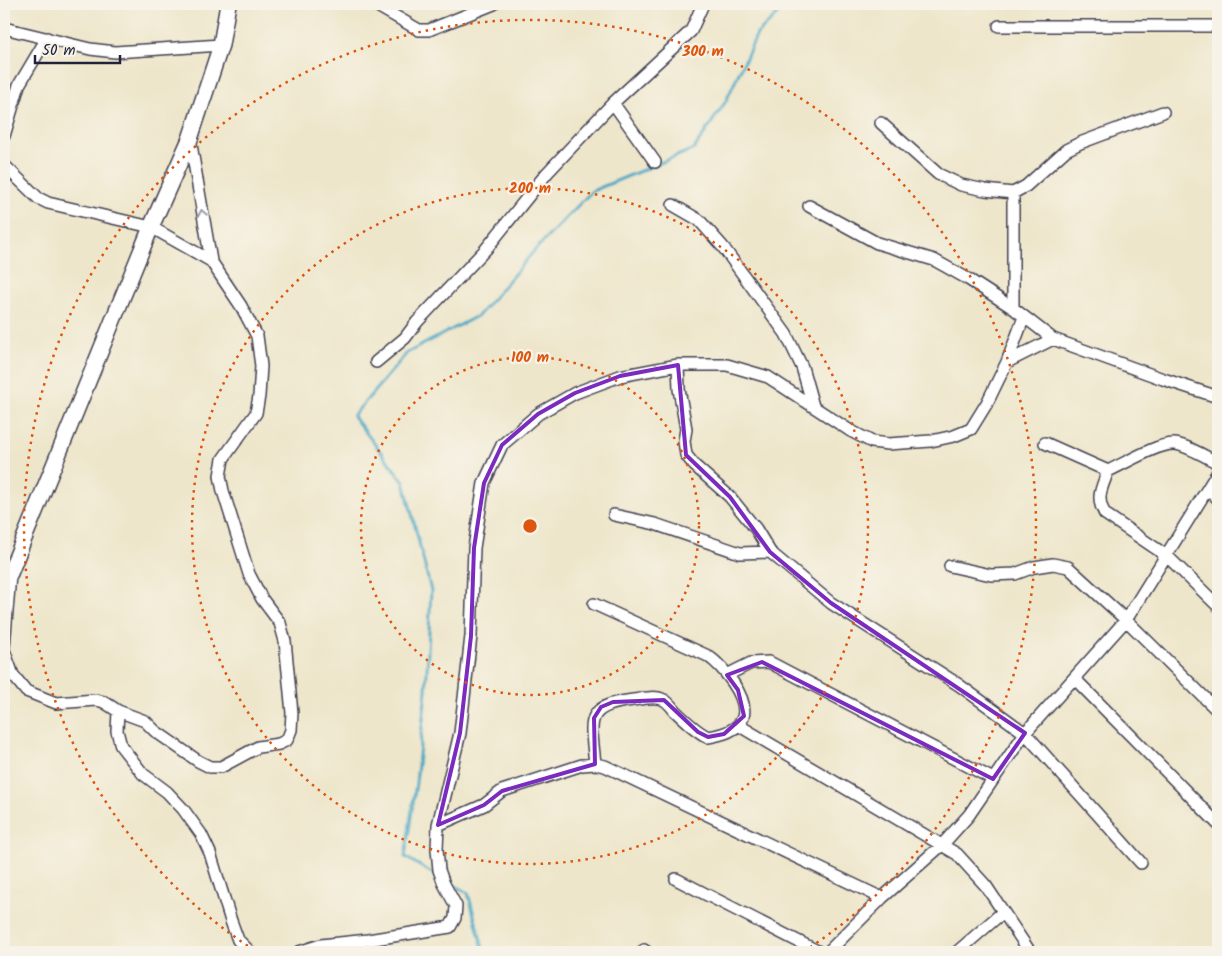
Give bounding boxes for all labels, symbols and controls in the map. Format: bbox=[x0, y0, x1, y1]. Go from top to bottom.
scale bar bbox=[35, 32, 120, 64]
text: 50 m bbox=[42, 39, 76, 63]
text: 300 m bbox=[681, 40, 724, 64]
text: 200 m bbox=[509, 177, 551, 201]
one-way arrow bbox=[198, 209, 208, 218]
text: 100 m bbox=[511, 346, 549, 370]
centre of rings bbox=[521, 517, 539, 535]

